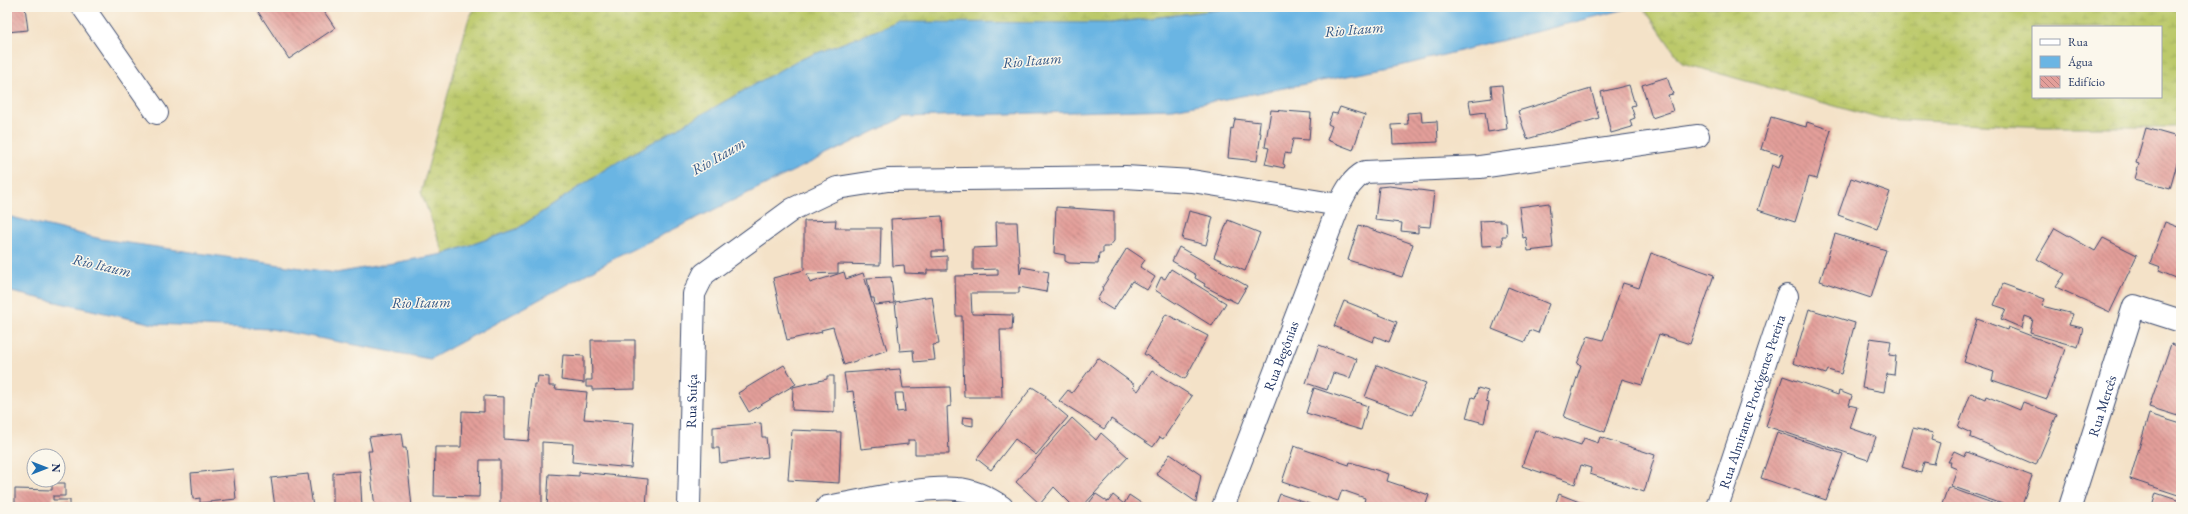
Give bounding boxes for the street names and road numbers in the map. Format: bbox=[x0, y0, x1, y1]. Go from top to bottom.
street label: Rua Almirante Protógenes Pereira bbox=[1715, 312, 1789, 491]
street label: Rua Begônias bbox=[1260, 318, 1303, 393]
street label: Rua Mercês bbox=[2084, 372, 2121, 439]
street label: Rua Suíça bbox=[682, 373, 701, 428]

